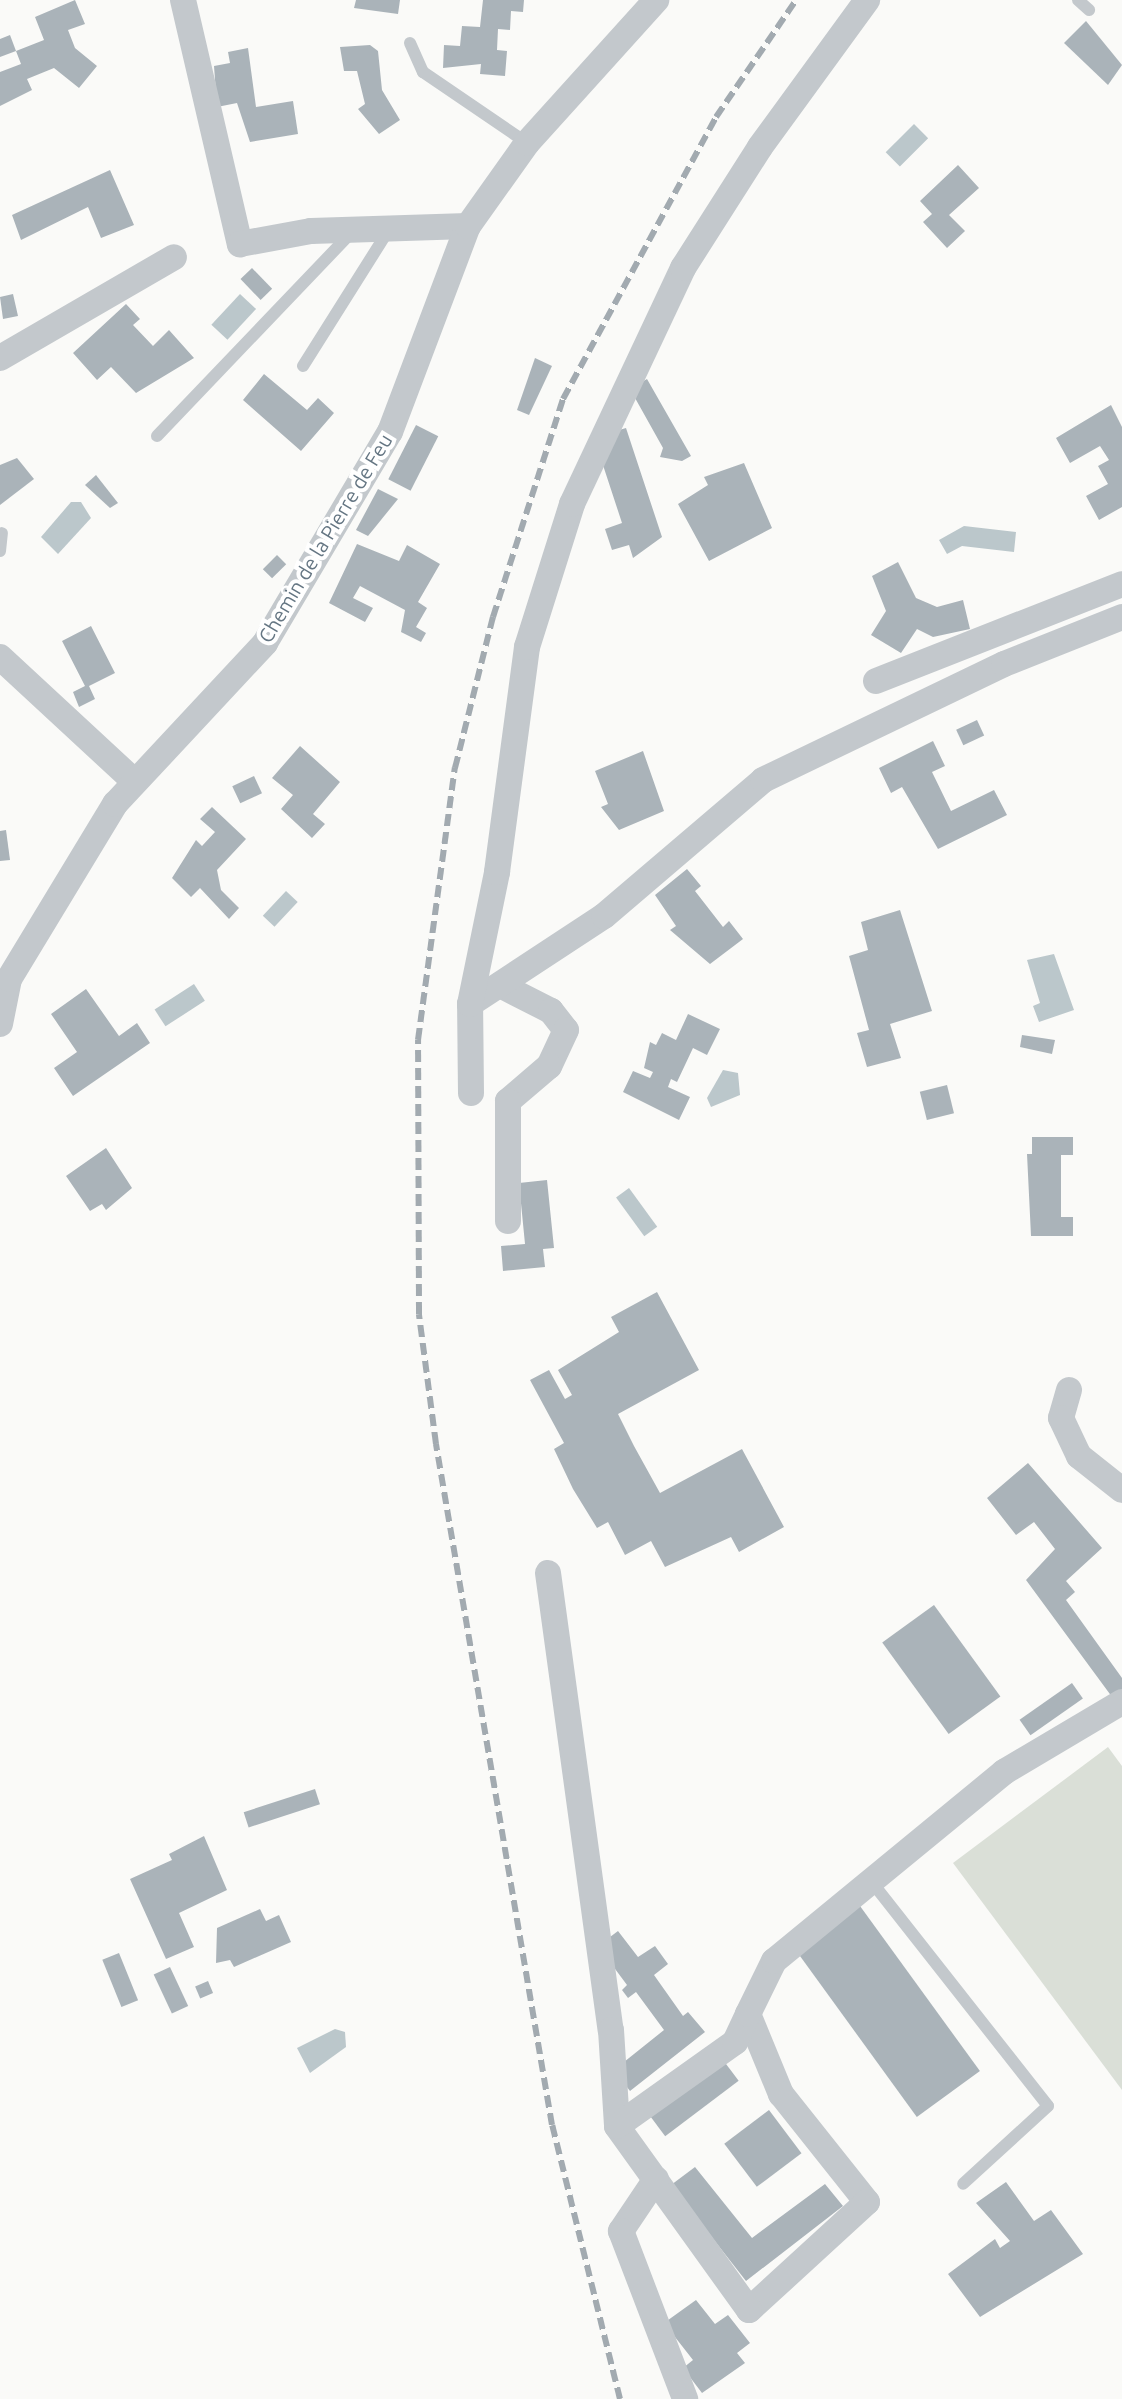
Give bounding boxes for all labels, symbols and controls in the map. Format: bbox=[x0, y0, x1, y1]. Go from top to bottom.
street label: Chemin de la Pierre de Feu bbox=[253, 429, 397, 647]

